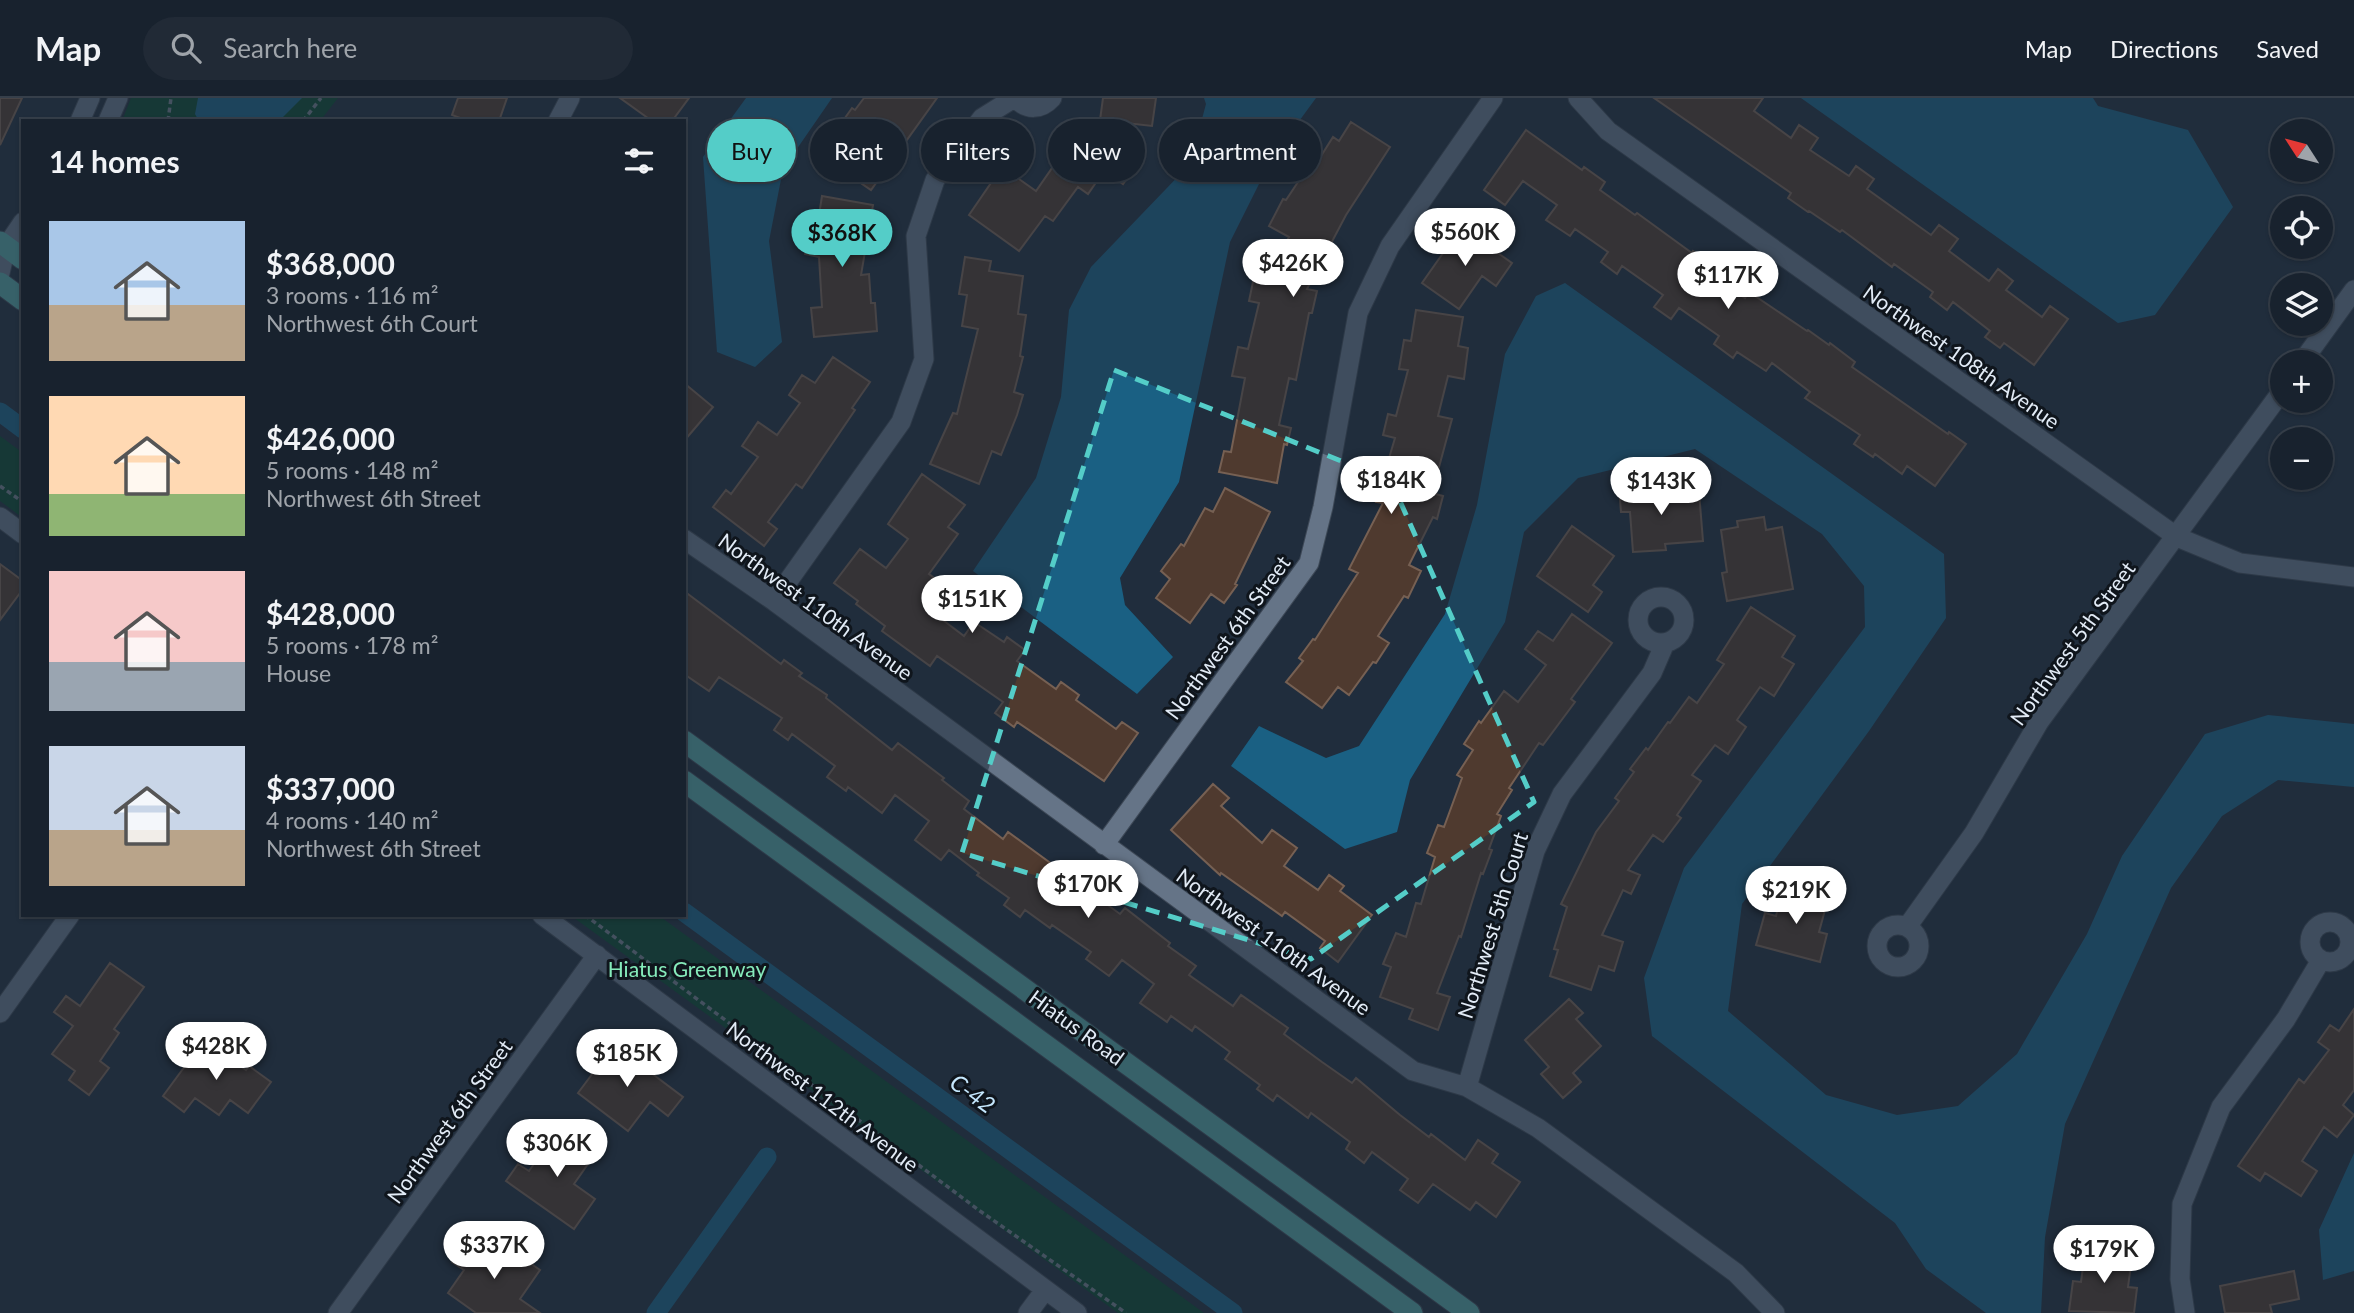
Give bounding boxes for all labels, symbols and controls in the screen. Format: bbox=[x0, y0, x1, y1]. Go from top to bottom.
search box bbox=[143, 17, 633, 80]
text: Map bbox=[35, 28, 101, 68]
icon: search bbox=[167, 29, 205, 67]
text: Search here bbox=[223, 32, 357, 64]
text: Map bbox=[2025, 34, 2072, 63]
text: Directions bbox=[2110, 34, 2218, 63]
text: Saved bbox=[2256, 34, 2319, 63]
chip: Buy bbox=[707, 119, 796, 182]
chip: Rent bbox=[810, 119, 907, 182]
chip: Filters bbox=[921, 119, 1034, 182]
chip: New bbox=[1048, 119, 1145, 182]
chip: Apartment bbox=[1159, 119, 1321, 182]
north arrow bbox=[2270, 119, 2333, 182]
map controls bbox=[2270, 119, 2333, 490]
icon: filters bbox=[620, 142, 658, 180]
text: 14 homes bbox=[49, 143, 180, 179]
button: locate bbox=[2270, 196, 2333, 259]
pin: $560K bbox=[1416, 208, 1514, 268]
pin: $368K bbox=[793, 209, 891, 269]
text: $560K bbox=[1430, 217, 1500, 245]
text: $368K bbox=[807, 218, 877, 246]
pin: $426K bbox=[1244, 240, 1342, 299]
text: $368,000 bbox=[266, 245, 395, 281]
text: $426K bbox=[1258, 248, 1328, 276]
icon: home bbox=[105, 249, 189, 333]
pin: $117K bbox=[1679, 252, 1777, 311]
text: $117K bbox=[1693, 260, 1763, 288]
button: layers bbox=[2270, 273, 2333, 336]
street label: Northwest 108th Avenue bbox=[1859, 279, 2065, 433]
text: 3 rooms · 116 m² bbox=[266, 281, 438, 309]
text: Northwest 6th Court bbox=[266, 309, 478, 337]
button: + bbox=[2270, 350, 2333, 413]
text: $426,000 bbox=[266, 420, 395, 456]
icon: home bbox=[105, 424, 189, 508]
button: − bbox=[2270, 427, 2333, 490]
text: 5 rooms · 148 m² bbox=[266, 456, 438, 484]
pin: $184K bbox=[1342, 456, 1440, 516]
pin: $143K bbox=[1612, 458, 1710, 517]
text: $184K bbox=[1356, 465, 1426, 493]
text: $143K bbox=[1626, 466, 1696, 494]
text: Northwest 6th Street bbox=[266, 484, 481, 512]
street label: Northwest 110th Avenue bbox=[714, 527, 918, 685]
street label: Northwest 6th Street bbox=[1159, 550, 1295, 724]
street label: Northwest 5th Street bbox=[2004, 556, 2140, 730]
pin: $151K bbox=[923, 575, 1021, 635]
text: $151K bbox=[937, 584, 1007, 612]
text: $428,000 bbox=[266, 595, 395, 631]
icon: home bbox=[105, 599, 189, 683]
text: 5 rooms · 178 m² bbox=[266, 631, 438, 659]
text: House bbox=[266, 659, 331, 687]
text: $337,000 bbox=[266, 770, 395, 806]
icon: home bbox=[105, 774, 189, 858]
text: 4 rooms · 140 m² bbox=[266, 806, 438, 834]
street label: Northwest 5th Court bbox=[1452, 828, 1532, 1021]
text: Northwest 6th Street bbox=[266, 834, 481, 862]
pin: $170K bbox=[1039, 860, 1137, 920]
street label: Northwest 110th Avenue bbox=[1172, 862, 1376, 1020]
pin: $219K bbox=[1747, 866, 1845, 926]
text: $170K bbox=[1053, 869, 1123, 897]
text: $219K bbox=[1761, 875, 1831, 903]
park label: Hiatus Greenway bbox=[608, 956, 766, 981]
street label: Hiatus Road bbox=[1025, 984, 1129, 1070]
street label: Northwest 112th Avenue bbox=[722, 1016, 924, 1176]
pin: $428K bbox=[167, 1023, 265, 1082]
pin: $185K bbox=[578, 1030, 676, 1089]
text: $428K bbox=[181, 1031, 251, 1059]
street label: Northwest 6th Street bbox=[381, 1034, 517, 1208]
text: $185K bbox=[592, 1038, 662, 1066]
water label: C-42 bbox=[945, 1067, 1001, 1119]
pin: $306K bbox=[508, 1119, 606, 1179]
text: $306K bbox=[522, 1128, 592, 1156]
pin: $337K bbox=[445, 1222, 543, 1281]
pin: $179K bbox=[2055, 1226, 2153, 1285]
text: $337K bbox=[459, 1230, 529, 1258]
text: $179K bbox=[2069, 1234, 2139, 1262]

